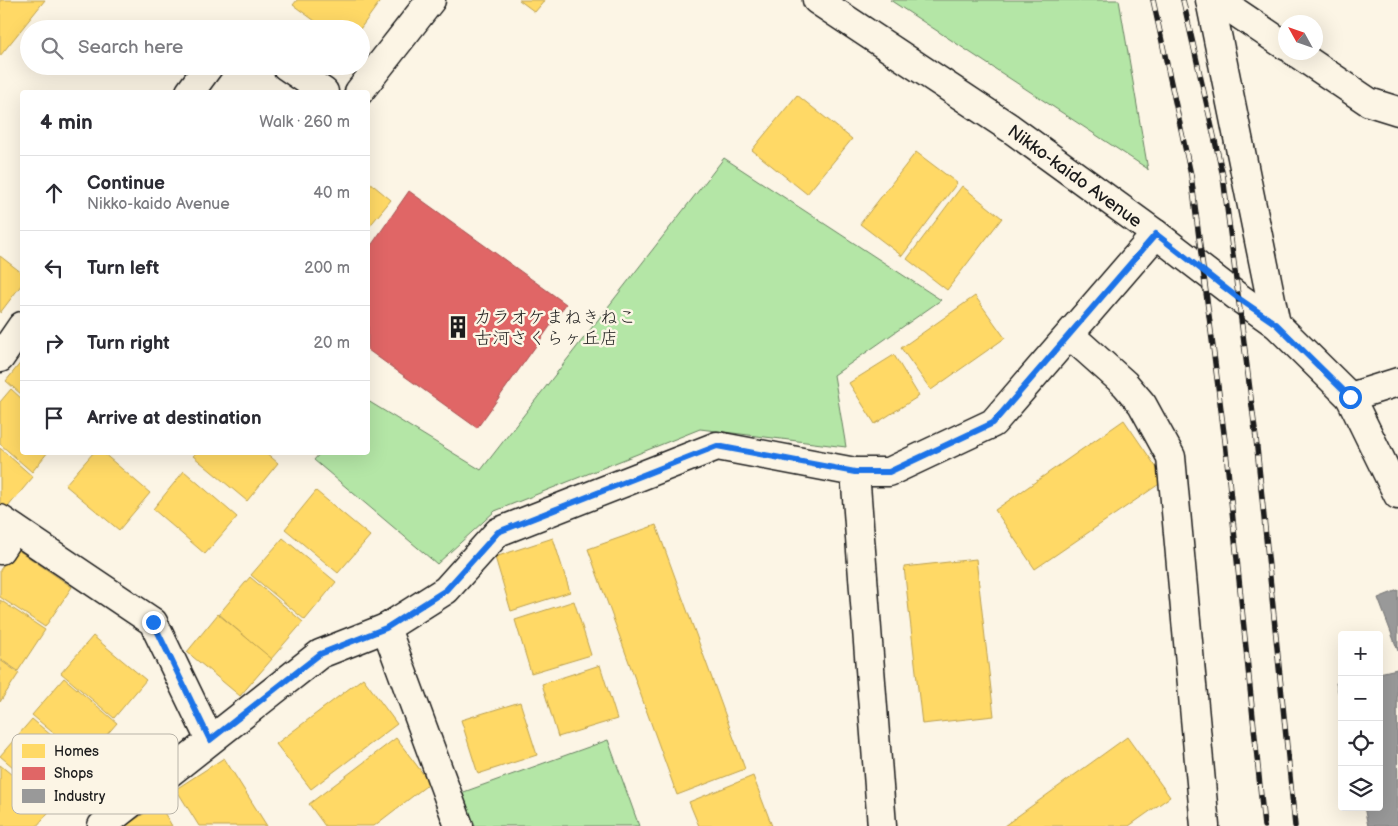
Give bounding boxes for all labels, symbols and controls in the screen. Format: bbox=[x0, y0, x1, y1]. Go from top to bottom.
north arrow bbox=[1278, 15, 1323, 60]
search box bbox=[20, 20, 370, 75]
icon: search bbox=[38, 34, 66, 62]
text: Search here bbox=[78, 36, 183, 59]
text: 4 min bbox=[40, 110, 93, 135]
text: Walk · 260 m bbox=[259, 113, 350, 132]
street label: Nikko-kaido Avenue bbox=[1004, 121, 1146, 232]
text: Continue bbox=[87, 172, 165, 195]
icon: ahead bbox=[40, 179, 68, 207]
text: 40 m bbox=[313, 184, 350, 203]
text: Nikko-kaido Avenue bbox=[87, 195, 230, 214]
icon: left bbox=[40, 254, 68, 282]
text: Turn left bbox=[87, 257, 159, 280]
text: 200 m bbox=[304, 259, 350, 278]
place label: カラオケまねきねこ 古河さくらヶ丘店 bbox=[474, 307, 636, 349]
building icon: カラオケまねきねこ 古河さくらヶ丘店 bbox=[445, 314, 471, 340]
icon: right bbox=[40, 329, 68, 357]
text: Turn right bbox=[87, 332, 170, 355]
text: 20 m bbox=[314, 334, 350, 353]
route start bbox=[1339, 386, 1362, 409]
icon: arrive bbox=[40, 404, 68, 432]
text: Arrive at destination bbox=[87, 407, 262, 430]
route end bbox=[142, 611, 165, 634]
map controls bbox=[1338, 631, 1383, 811]
button: + bbox=[1338, 631, 1383, 676]
button: − bbox=[1338, 676, 1383, 721]
button: locate bbox=[1338, 721, 1383, 766]
legend bbox=[12, 734, 178, 814]
text: Homes bbox=[54, 743, 99, 760]
text: Shops bbox=[54, 765, 93, 782]
button: layers bbox=[1338, 766, 1383, 811]
text: Industry bbox=[54, 788, 106, 805]

